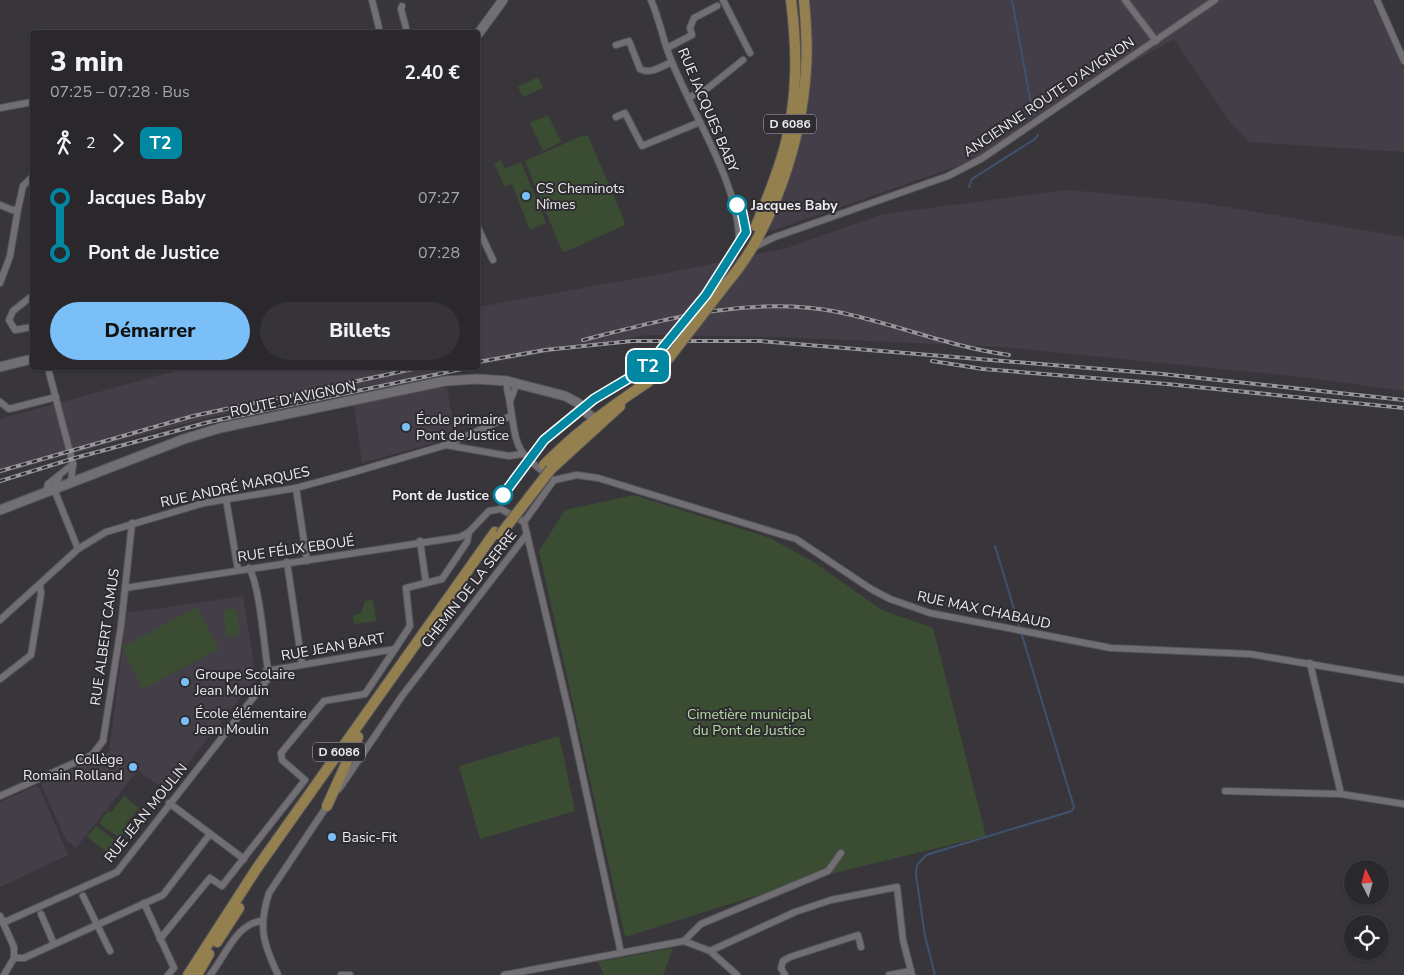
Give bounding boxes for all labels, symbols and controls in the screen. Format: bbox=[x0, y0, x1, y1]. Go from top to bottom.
street label: ANCIENNE ROUTE D'AVIGNON bbox=[960, 33, 1138, 161]
text: 3 min bbox=[50, 43, 124, 81]
street label: RUE JACQUES BABY bbox=[673, 45, 743, 176]
text: 2.40 € bbox=[405, 60, 460, 86]
text: 07:25 – 07:28 · Bus bbox=[50, 81, 190, 103]
road number: D 6086 bbox=[764, 115, 816, 134]
icon: walk bbox=[50, 129, 78, 157]
icon: forward bbox=[104, 129, 132, 157]
text: T2 bbox=[150, 131, 172, 155]
text: 2 bbox=[86, 132, 96, 154]
place label: CS Cheminots Nîmes bbox=[536, 179, 625, 214]
text: Jacques Baby bbox=[88, 185, 206, 211]
text: 07:27 bbox=[418, 187, 460, 209]
marker: CS Cheminots Nîmes bbox=[520, 190, 532, 202]
marker: Jacques Baby bbox=[727, 195, 747, 215]
place label: Jacques Baby bbox=[750, 196, 838, 215]
text: Pont de Justice bbox=[88, 240, 219, 266]
text: 07:28 bbox=[418, 242, 460, 264]
button: Démarrer bbox=[50, 302, 250, 360]
button: Billets bbox=[260, 302, 460, 360]
line badge: T2 bbox=[626, 350, 670, 382]
text: T2 bbox=[637, 354, 659, 378]
street label: ROUTE D'AVIGNON bbox=[228, 376, 358, 422]
place label: École primaire Pont de Justice bbox=[416, 410, 509, 445]
marker: École primaire Pont de Justice bbox=[400, 421, 412, 433]
street label: RUE ANDRÉ MARQUES bbox=[158, 462, 312, 512]
marker: Pont de Justice bbox=[493, 485, 513, 505]
place label: Pont de Justice bbox=[392, 486, 489, 505]
street label: CHEMIN DE LA SERRE bbox=[417, 526, 521, 652]
street label: RUE FÉLIX EBOUÉ bbox=[236, 531, 356, 567]
street label: RUE ALBERT CAMUS bbox=[86, 567, 124, 707]
street label: RUE MAX CHABAUD bbox=[915, 587, 1053, 633]
street label: RUE JEAN BART bbox=[280, 628, 387, 665]
place label: Groupe Scolaire Jean Moulin bbox=[194, 665, 295, 700]
marker: Groupe Scolaire Jean Moulin bbox=[179, 676, 191, 688]
place label: École élémentaire Jean Moulin bbox=[194, 704, 307, 739]
park label: Cimetière municipal du Pont de Justice bbox=[687, 705, 812, 740]
marker: École élémentaire Jean Moulin bbox=[179, 715, 191, 727]
road number: D 6086 bbox=[313, 742, 365, 762]
place label: Collège Romain Rolland bbox=[23, 750, 123, 785]
street label: RUE JEAN MOULIN bbox=[100, 759, 192, 867]
marker: Collège Romain Rolland bbox=[127, 761, 139, 773]
place label: Basic-Fit bbox=[342, 828, 397, 847]
marker: Basic-Fit bbox=[326, 831, 338, 843]
north arrow bbox=[1344, 860, 1389, 905]
map controls bbox=[1344, 860, 1389, 960]
button: locate bbox=[1344, 915, 1389, 960]

